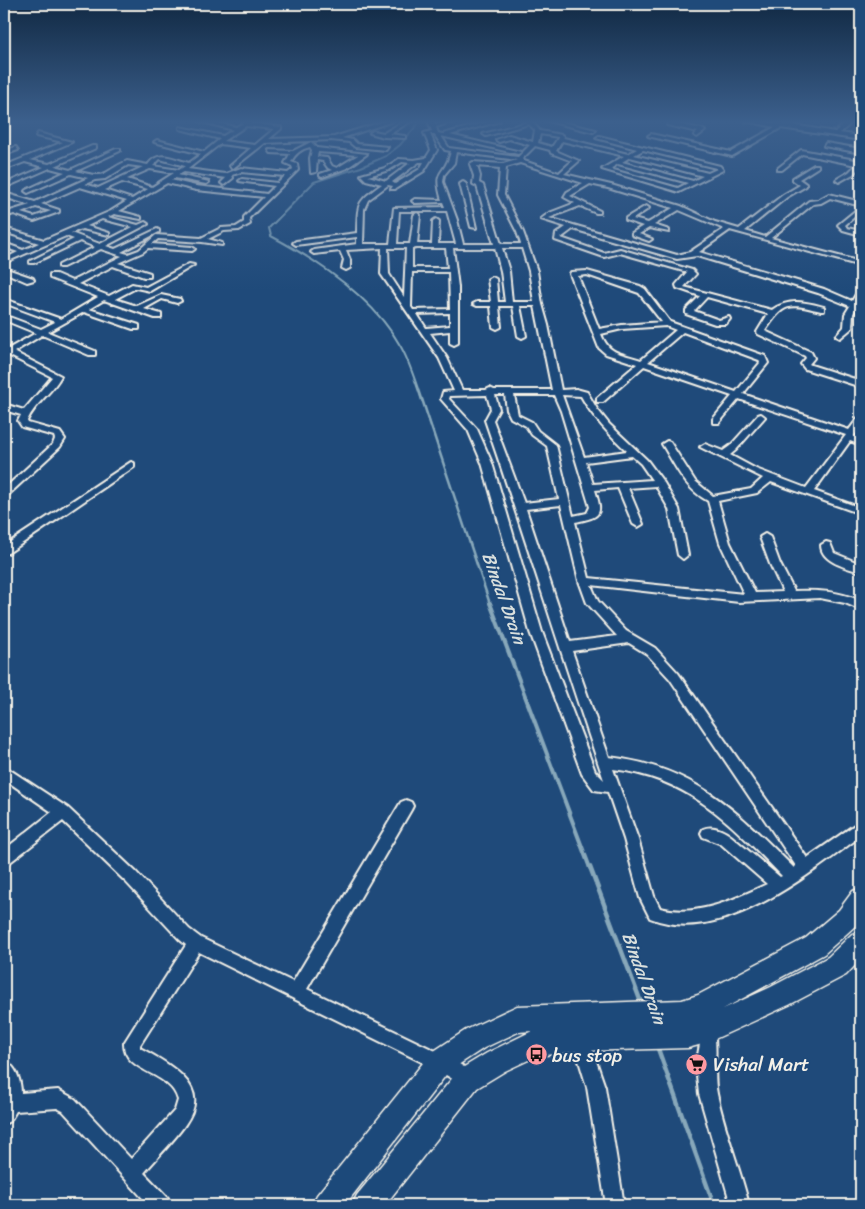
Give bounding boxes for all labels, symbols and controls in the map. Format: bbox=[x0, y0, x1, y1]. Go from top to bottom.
water label: Bindal Drain bbox=[473, 547, 536, 651]
water label: Bindal Drain bbox=[613, 927, 676, 1031]
place label: bus stop bbox=[552, 1039, 622, 1072]
bus stop icon: bus stop bbox=[524, 1043, 548, 1067]
place label: Vishal Mart bbox=[713, 1048, 809, 1081]
supermarket icon: Vishal Mart bbox=[685, 1052, 709, 1076]

